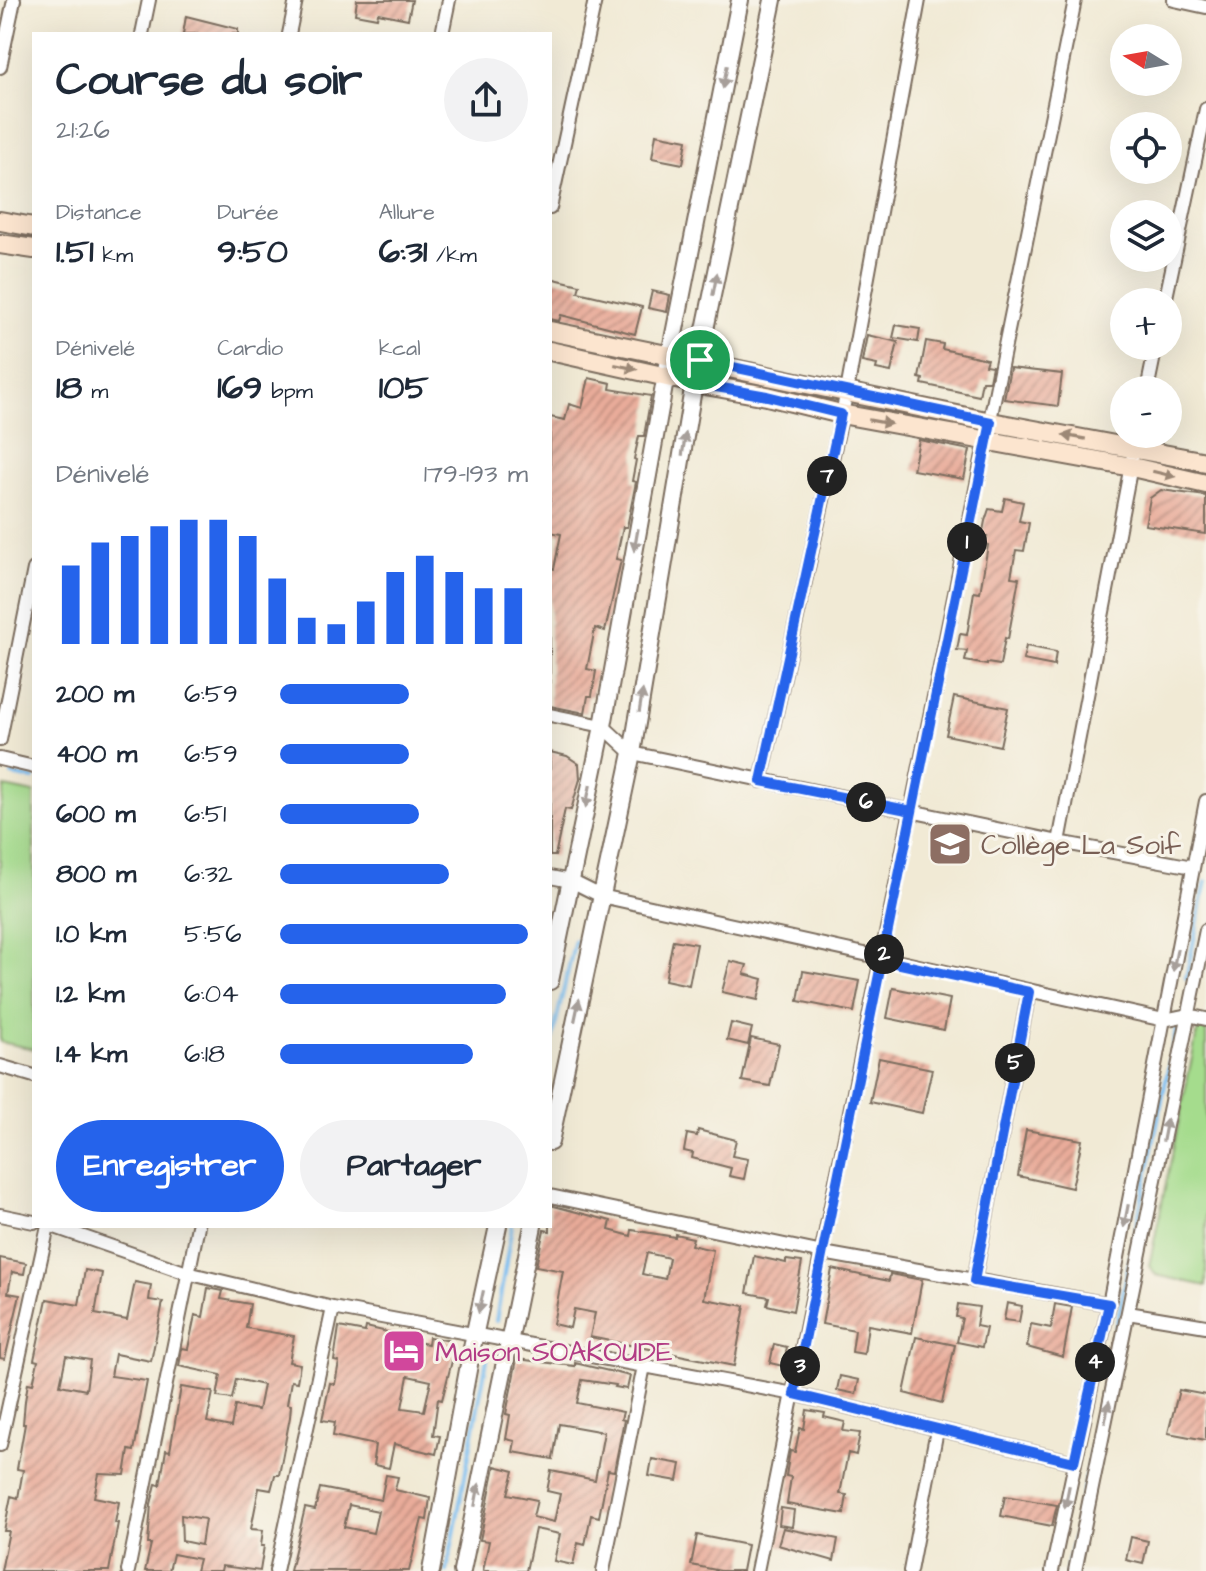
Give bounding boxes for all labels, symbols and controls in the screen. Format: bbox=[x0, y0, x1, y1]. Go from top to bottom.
north arrow bbox=[1110, 24, 1182, 96]
map controls bbox=[1110, 24, 1182, 448]
text: Course du soir bbox=[56, 51, 362, 112]
button: share bbox=[444, 58, 528, 142]
one-way arrow bbox=[718, 64, 730, 89]
text: 21:26 bbox=[56, 112, 110, 148]
button: locate bbox=[1110, 112, 1182, 184]
text: Distance bbox=[56, 197, 142, 228]
text: Durée bbox=[217, 197, 279, 228]
text: Allure bbox=[379, 197, 435, 228]
button: layers bbox=[1110, 200, 1182, 272]
text: 1.51 bbox=[56, 228, 94, 276]
text: 9:50 bbox=[217, 228, 288, 276]
text: 6:31 bbox=[379, 228, 427, 276]
text: km bbox=[94, 240, 133, 271]
text: /km bbox=[427, 240, 477, 271]
one-way arrow bbox=[710, 271, 722, 296]
button: + bbox=[1110, 288, 1182, 360]
pin bbox=[666, 326, 734, 394]
text: Dénivelé bbox=[56, 333, 135, 364]
text: Cardio bbox=[217, 333, 283, 364]
text: kcal bbox=[379, 333, 421, 364]
icon: arrive bbox=[678, 338, 722, 382]
one-way arrow bbox=[614, 361, 639, 374]
text: 18 bbox=[56, 364, 82, 412]
text: 169 bbox=[217, 364, 262, 412]
text: 105 bbox=[379, 364, 429, 412]
text: m bbox=[82, 376, 108, 407]
text: bpm bbox=[262, 376, 313, 407]
button: − bbox=[1110, 376, 1182, 448]
one-way arrow bbox=[868, 416, 893, 428]
one-way arrow bbox=[1062, 430, 1087, 442]
one-way arrow bbox=[678, 432, 690, 457]
text: Dénivelé bbox=[56, 456, 150, 492]
text: 179–193 m bbox=[424, 456, 528, 492]
pin: 7 bbox=[807, 456, 847, 496]
text: 7 bbox=[820, 460, 834, 491]
one-way arrow bbox=[1151, 468, 1176, 481]
pin: 1 bbox=[947, 522, 987, 562]
text: 1 bbox=[966, 526, 968, 557]
one-way arrow bbox=[630, 528, 642, 553]
text: 200 m bbox=[56, 676, 134, 712]
text: 6:59 bbox=[184, 676, 238, 712]
one-way arrow bbox=[635, 688, 648, 713]
text: 400 m bbox=[56, 736, 137, 772]
text: 6:59 bbox=[184, 736, 238, 772]
pin: 6 bbox=[846, 782, 886, 822]
one-way arrow bbox=[582, 784, 594, 809]
text: 6 bbox=[859, 786, 873, 817]
text: 600 m bbox=[56, 796, 136, 832]
text: 6:51 bbox=[184, 796, 226, 832]
school or university icon: Collège La Soif bbox=[926, 820, 974, 868]
place label: Collège La Soif bbox=[981, 826, 1181, 866]
text: 800 m bbox=[56, 856, 136, 892]
text: 6:32 bbox=[184, 856, 233, 892]
text: 1.0 km bbox=[56, 916, 126, 952]
text: 5:56 bbox=[184, 916, 241, 952]
pin: 2 bbox=[864, 934, 904, 974]
text: 2 bbox=[878, 938, 890, 969]
one-way arrow bbox=[1169, 948, 1181, 973]
text: 1.2 km bbox=[56, 976, 124, 1012]
text: 6:04 bbox=[184, 976, 239, 1012]
one-way arrow bbox=[571, 998, 584, 1023]
text: 1.4 km bbox=[56, 1036, 127, 1072]
text: 6:18 bbox=[184, 1036, 225, 1072]
pin: 5 bbox=[995, 1043, 1035, 1083]
text: 5 bbox=[1007, 1047, 1023, 1078]
one-way arrow bbox=[1159, 1117, 1172, 1142]
button: Enregistrer bbox=[56, 1120, 284, 1212]
button: Partager bbox=[300, 1120, 528, 1212]
one-way arrow bbox=[1120, 1204, 1132, 1229]
one-way arrow bbox=[474, 1290, 487, 1315]
hotel icon: Maison SOAKOUDE bbox=[380, 1327, 428, 1375]
place label: Maison SOAKOUDE bbox=[435, 1333, 673, 1372]
pin: 4 bbox=[1075, 1342, 1115, 1382]
pin: 3 bbox=[780, 1346, 820, 1386]
text: 4 bbox=[1088, 1346, 1102, 1377]
text: 3 bbox=[794, 1350, 806, 1381]
one-way arrow bbox=[1101, 1399, 1114, 1424]
one-way arrow bbox=[471, 1482, 484, 1507]
one-way arrow bbox=[1060, 1485, 1072, 1510]

